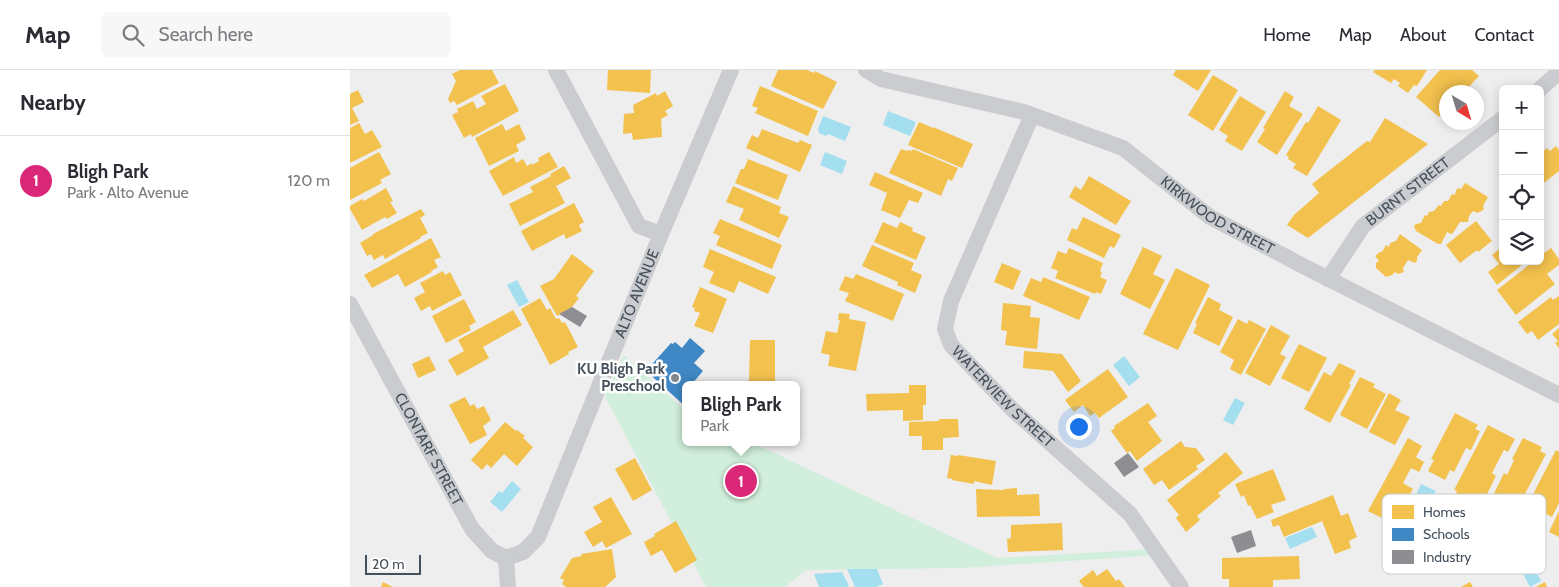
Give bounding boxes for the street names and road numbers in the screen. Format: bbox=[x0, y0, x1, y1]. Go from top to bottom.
street label: BURNT STREET bbox=[1362, 153, 1453, 230]
street label: KIRKWOOD STREET bbox=[1157, 172, 1277, 258]
street label: ALTO AVENUE bbox=[611, 247, 663, 341]
street label: WATERVIEW STREET bbox=[948, 342, 1058, 451]
street label: CLONTARF STREET bbox=[391, 390, 467, 509]

